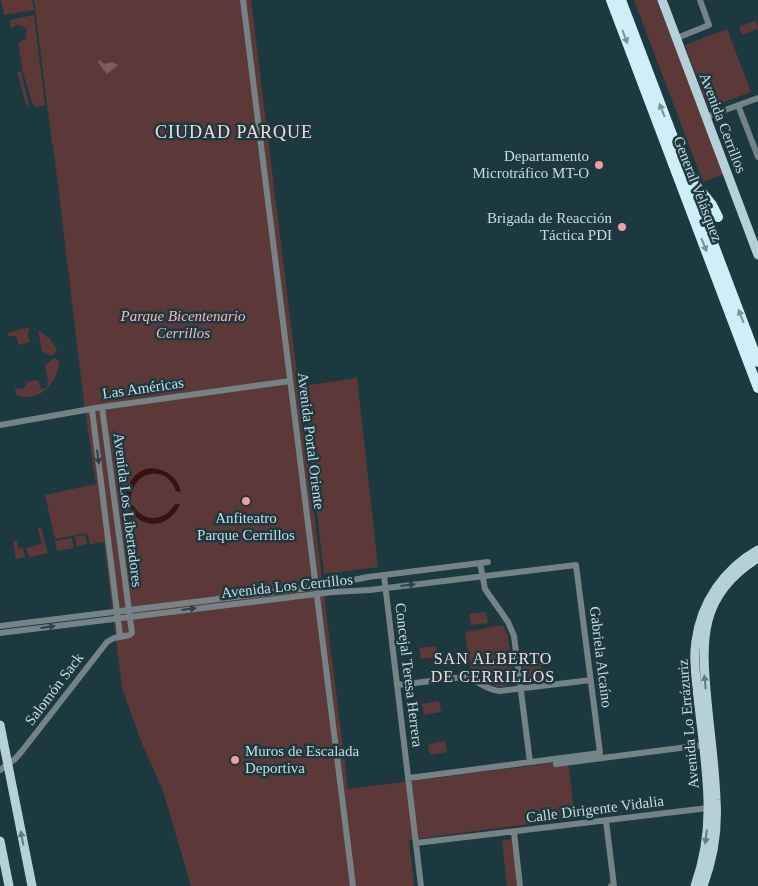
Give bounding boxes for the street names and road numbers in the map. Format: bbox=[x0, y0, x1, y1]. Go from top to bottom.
street label: Avenida Cerrillos bbox=[697, 71, 750, 175]
street label: General Velásquez bbox=[671, 134, 726, 244]
street label: Avenida Portal Oriente bbox=[295, 372, 327, 511]
street label: Las Américas bbox=[101, 374, 185, 402]
street label: Avenida Los Libertadores bbox=[111, 432, 145, 588]
street label: Avenida Los Cerrillos bbox=[220, 571, 354, 601]
street label: Concejal Teresa Herrera bbox=[392, 602, 426, 748]
street label: Gabriela Alcaíno bbox=[587, 605, 615, 709]
street label: Salomón Sack bbox=[22, 649, 87, 728]
street label: Avenida Lo Errázuriz bbox=[674, 658, 702, 789]
street label: Calle Dirigente Vidalia bbox=[525, 793, 665, 825]

